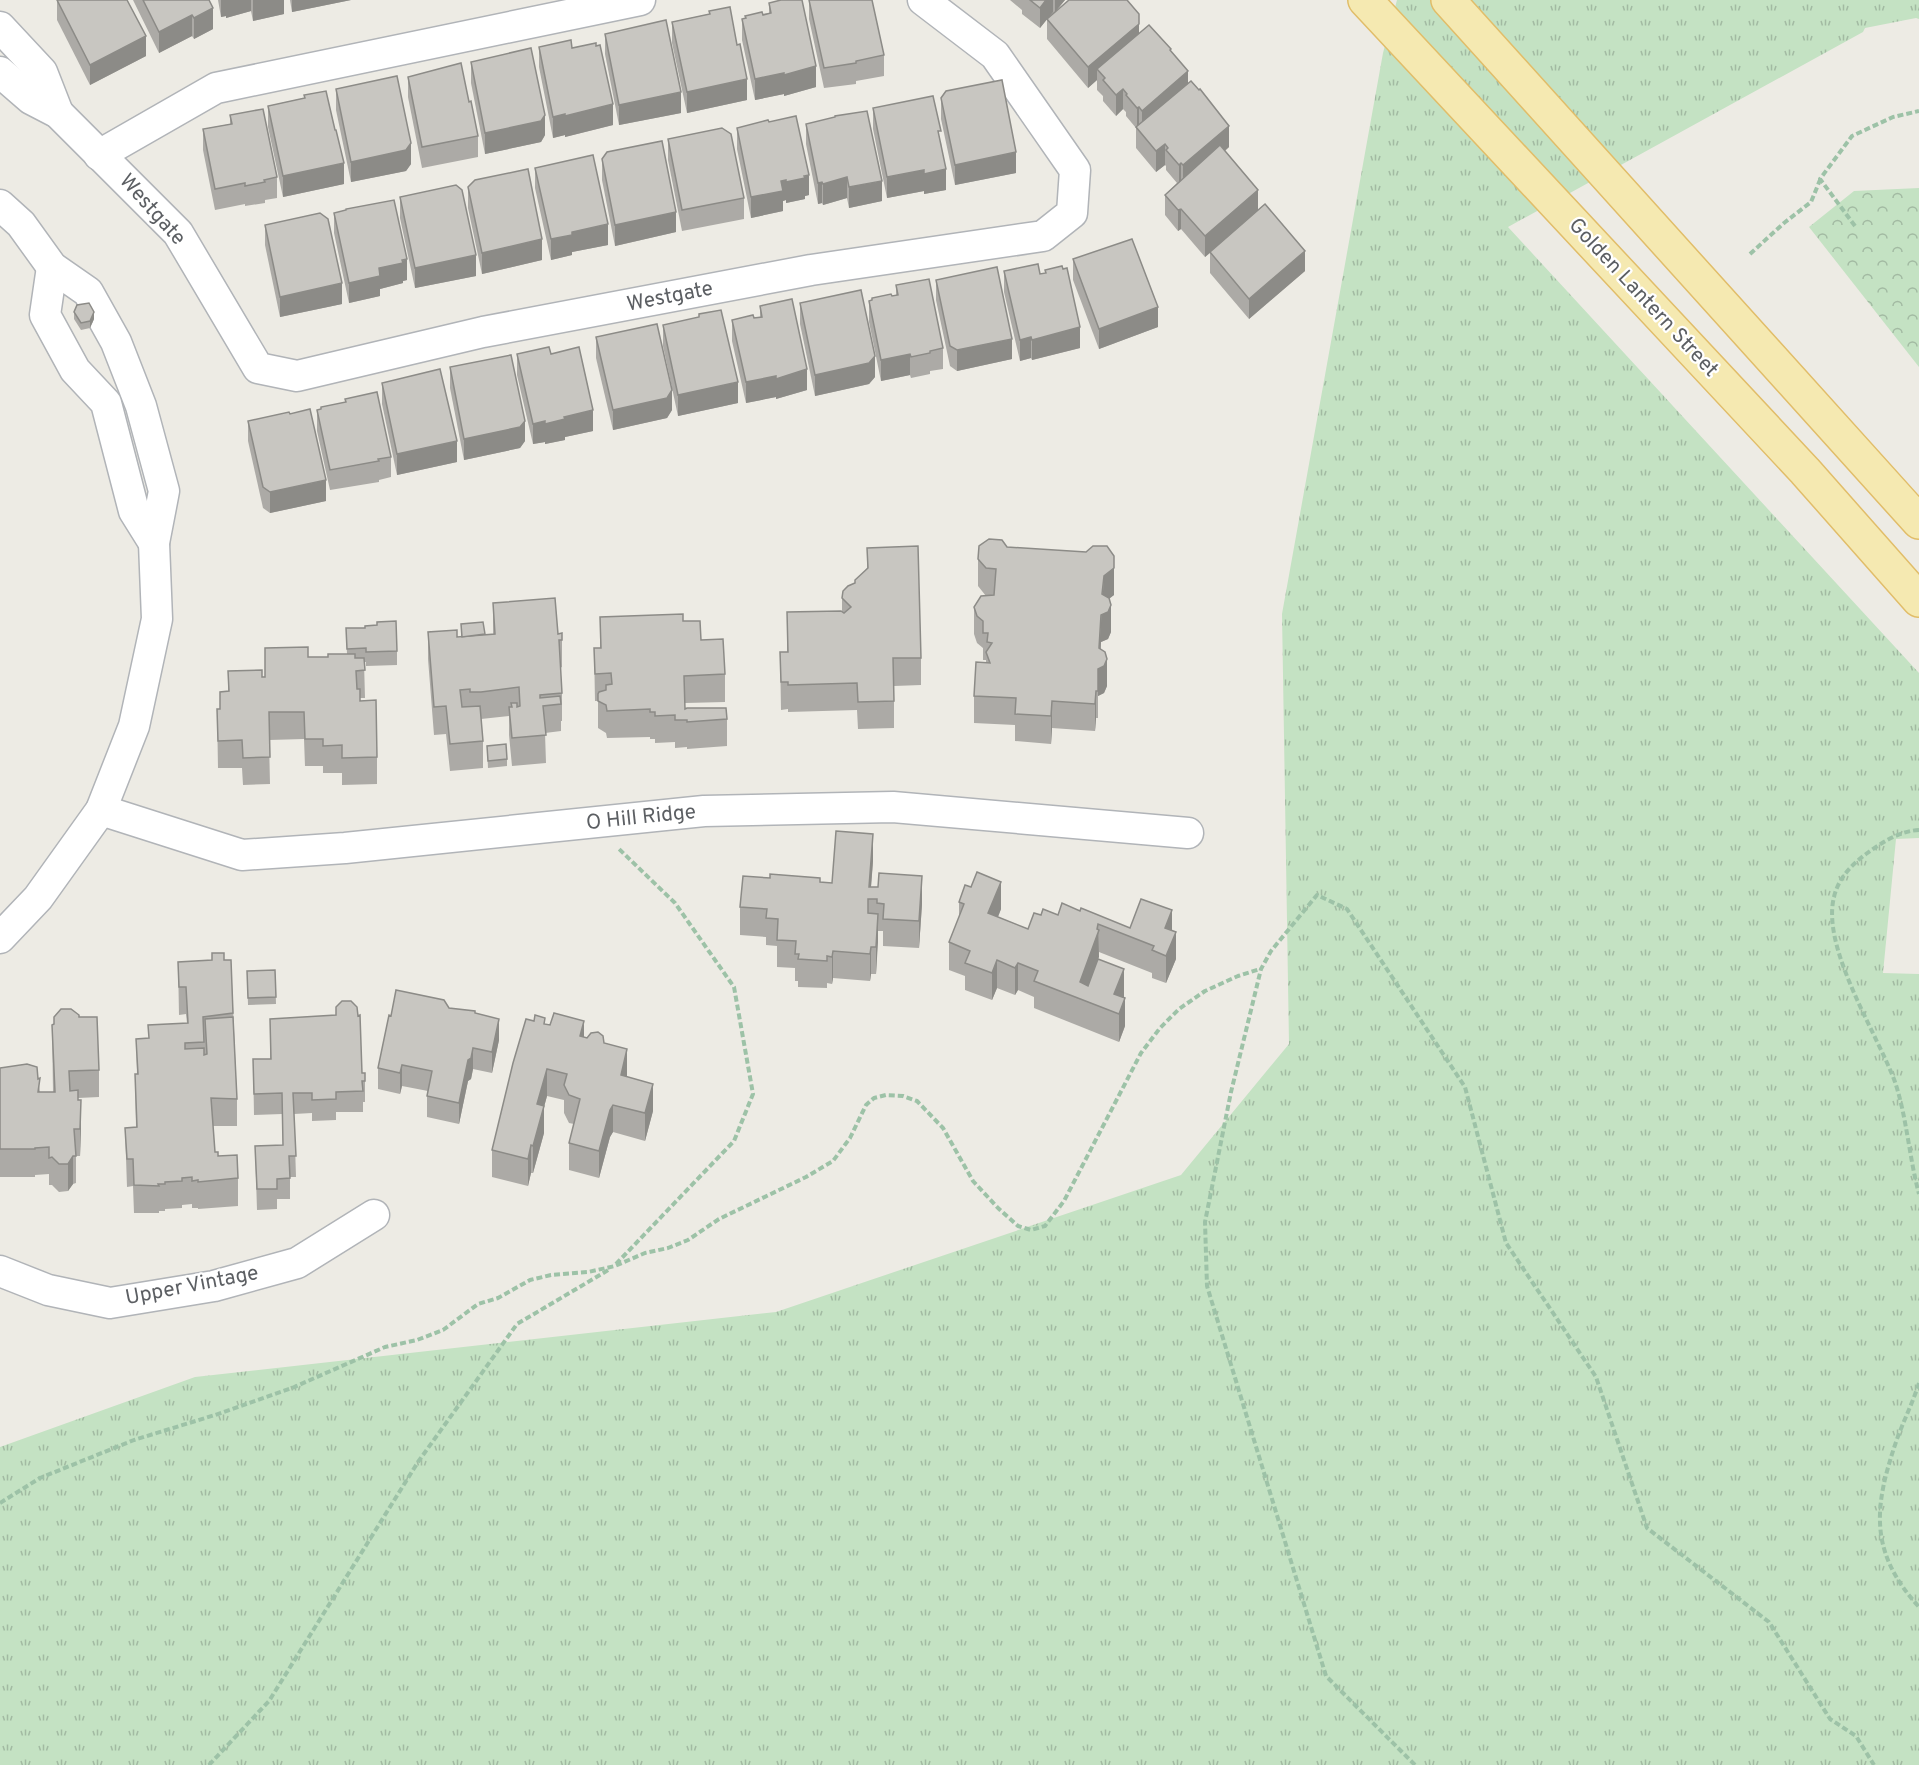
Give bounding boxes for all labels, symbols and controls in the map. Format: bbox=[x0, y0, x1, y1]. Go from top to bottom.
street label: Westgate bbox=[113, 168, 191, 252]
street label: Golden Lantern Street bbox=[1562, 213, 1724, 383]
street label: Westgate bbox=[625, 275, 715, 319]
street label: O Hill Ridge bbox=[585, 799, 697, 837]
street label: Upper Vintage bbox=[123, 1260, 261, 1312]

